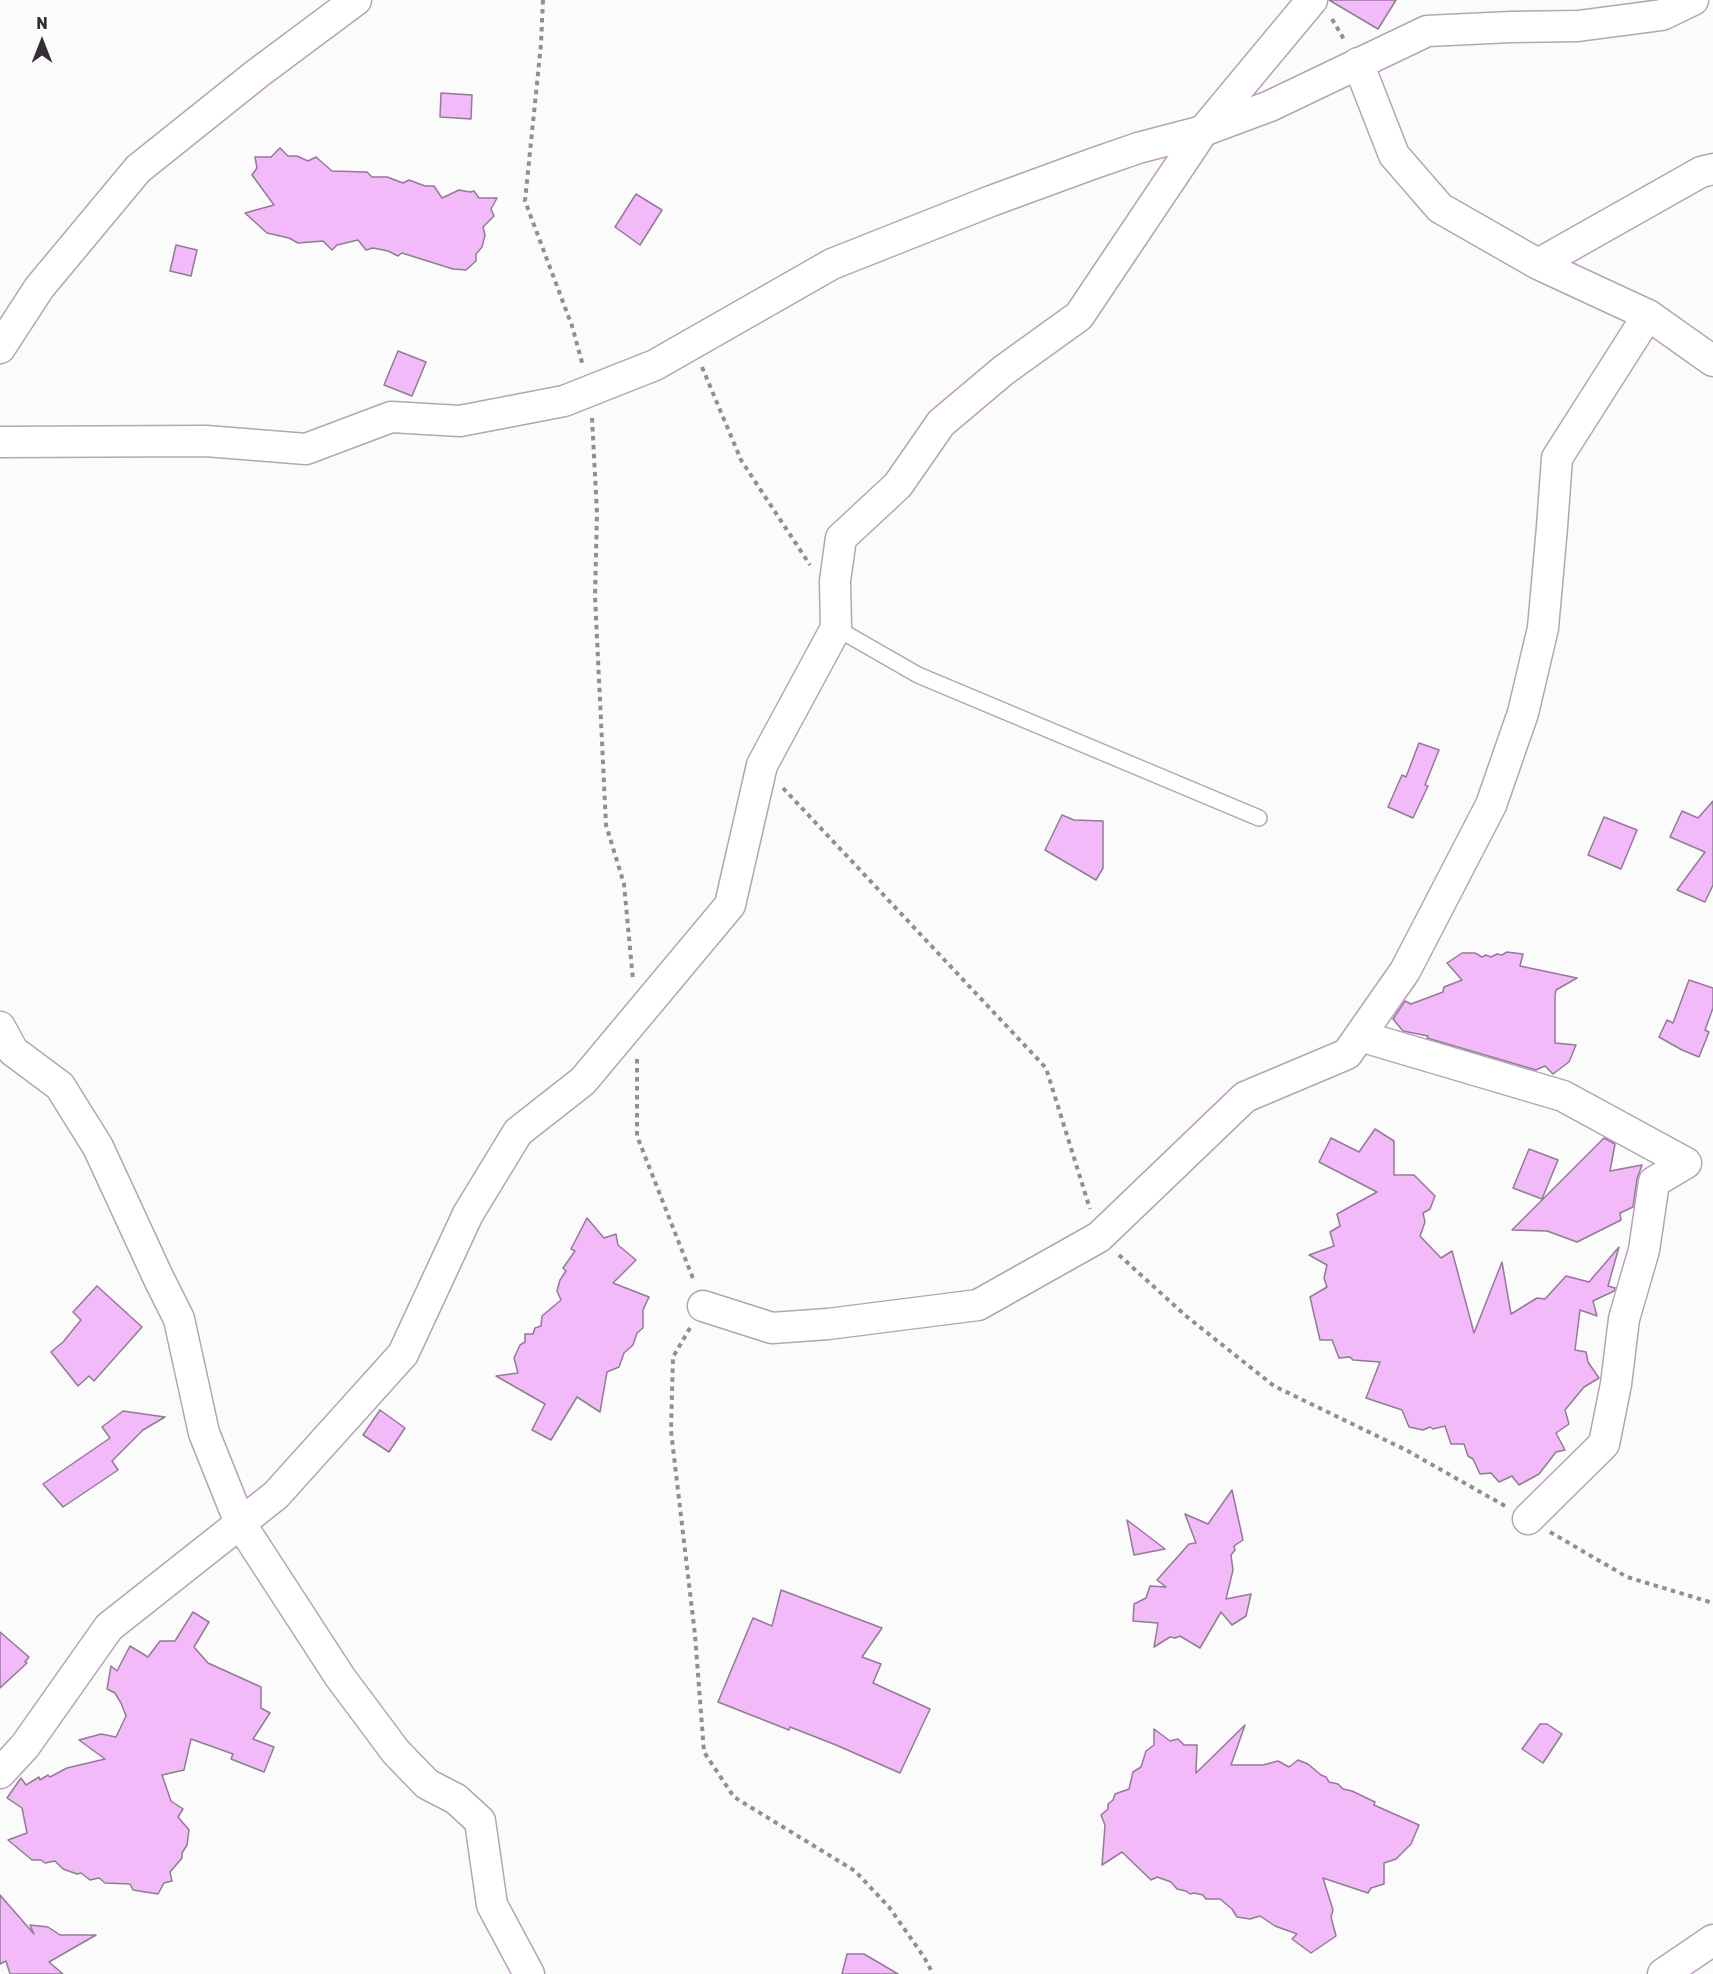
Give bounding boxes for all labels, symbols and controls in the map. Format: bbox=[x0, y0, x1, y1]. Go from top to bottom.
north arrow bbox=[12, 12, 72, 72]
text: N bbox=[36, 14, 48, 33]

